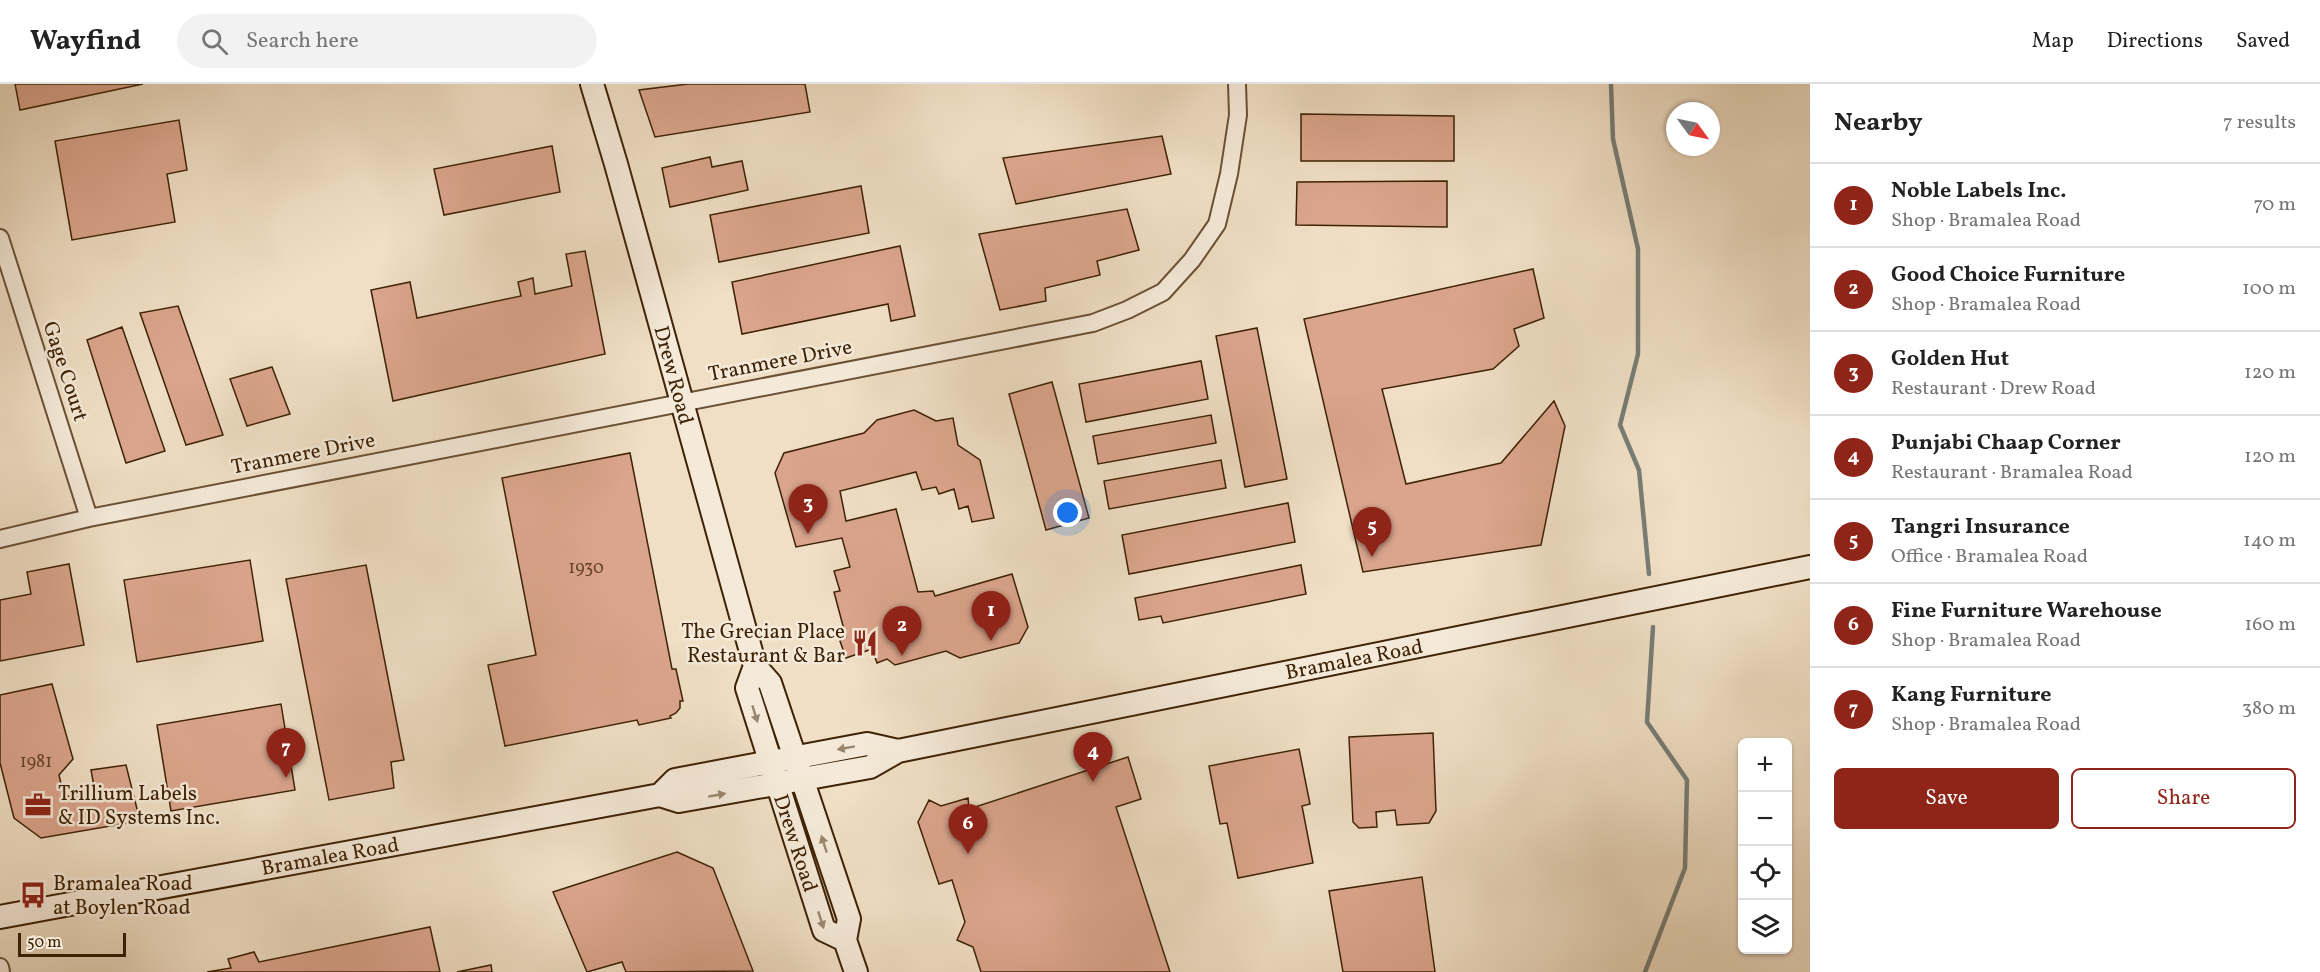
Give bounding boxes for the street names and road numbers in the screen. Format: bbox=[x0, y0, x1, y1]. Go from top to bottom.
street label: Gage Court bbox=[35, 318, 94, 425]
street label: Drew Road bbox=[645, 323, 700, 428]
street label: Tranmere Drive bbox=[706, 333, 855, 390]
street label: Tranmere Drive bbox=[229, 426, 378, 483]
street label: Bramalea Road bbox=[1283, 633, 1426, 688]
street label: Drew Road bbox=[765, 791, 824, 896]
street label: Bramalea Road bbox=[259, 831, 402, 884]

